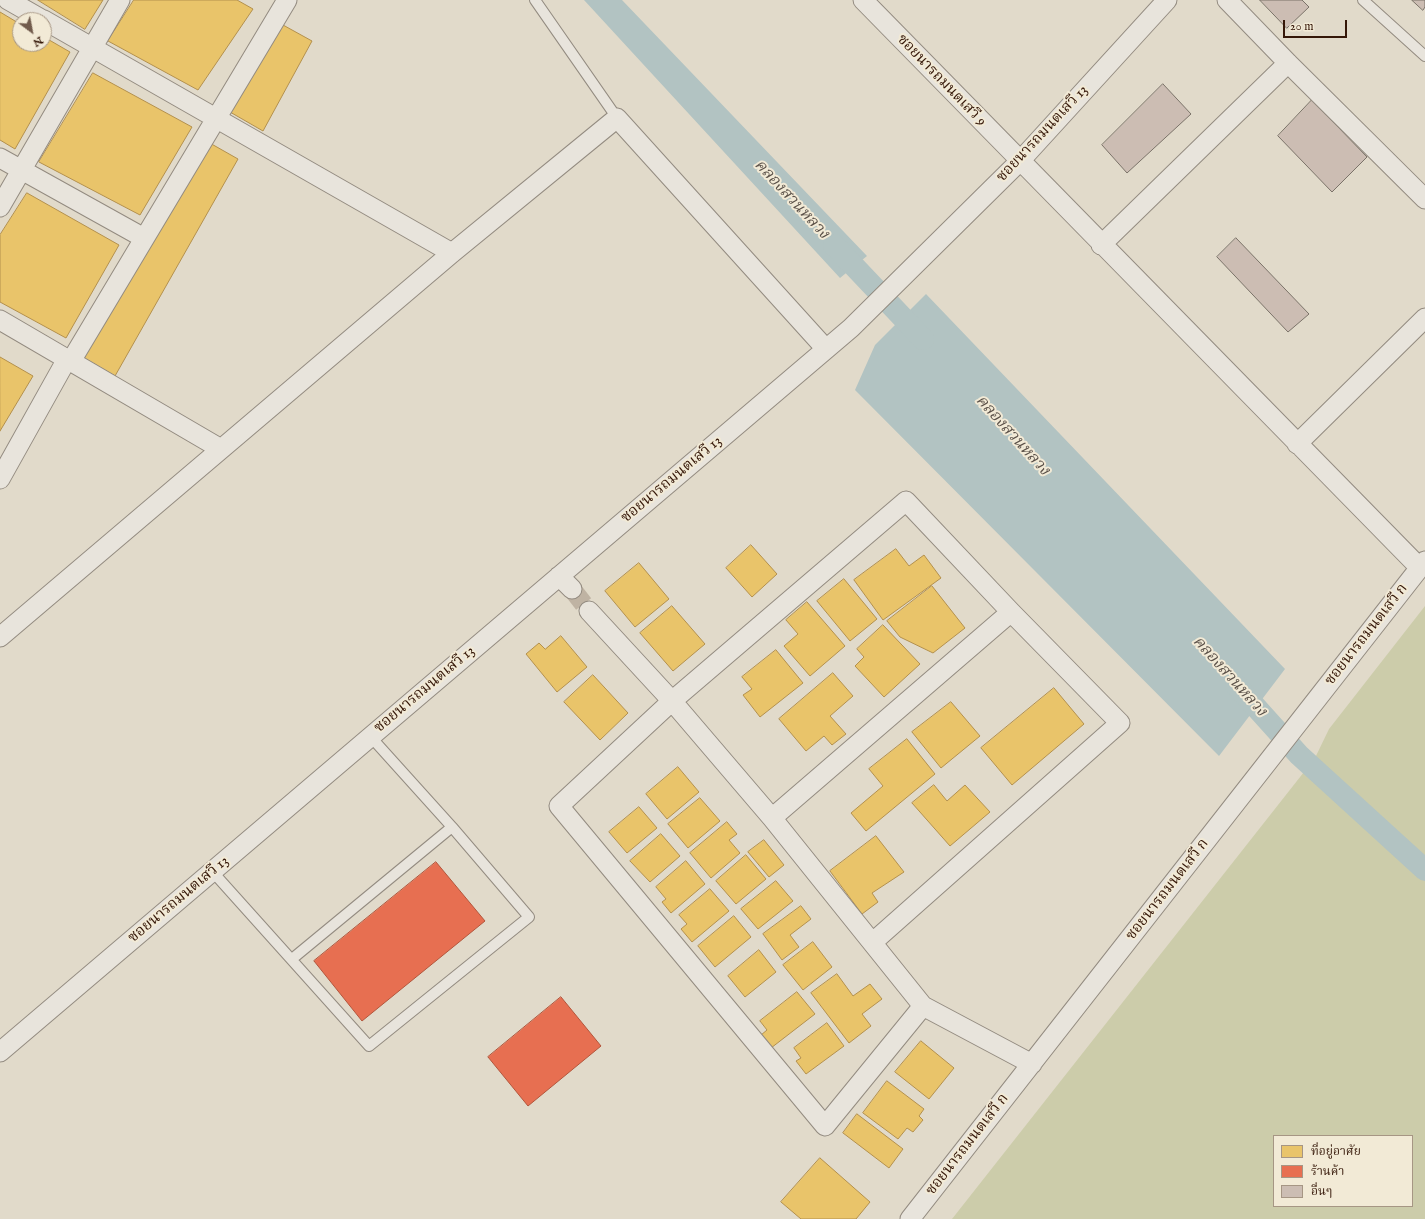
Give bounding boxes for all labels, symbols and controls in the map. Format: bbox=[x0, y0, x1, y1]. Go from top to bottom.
north arrow bbox=[12, 12, 52, 52]
scale bar bbox=[1285, 12, 1349, 38]
text: 20 m bbox=[1290, 19, 1313, 34]
street label: ซอยนารถมนตเสวี 9 bbox=[892, 31, 990, 131]
text: N bbox=[30, 33, 46, 50]
street label: ซอยนารถมนตเสวี 13 bbox=[993, 82, 1093, 186]
water label: คลองสวนหลวง bbox=[749, 156, 833, 244]
water label: คลองสวนหลวง bbox=[971, 392, 1053, 480]
street label: ซอยนารถมนตเสวี 13 bbox=[618, 433, 726, 527]
street label: ซอยนารถมนตเสวี ก bbox=[1322, 581, 1412, 689]
water label: คลองสวนหลวง bbox=[1188, 633, 1270, 721]
street label: ซอยนารถมนตเสวี 13 bbox=[371, 643, 479, 737]
street label: ซอยนารถมนตเสวี ก bbox=[1123, 836, 1213, 944]
street label: ซอยนารถมนตเสวี 13 bbox=[125, 853, 233, 947]
street label: ซอยนารถมนตเสวี ก bbox=[923, 1091, 1013, 1199]
legend bbox=[1273, 1135, 1413, 1207]
text: ที่อยู่อาศัย bbox=[1311, 1144, 1361, 1159]
text: ร้านค้า bbox=[1311, 1164, 1344, 1179]
text: อื่นๆ bbox=[1311, 1184, 1332, 1199]

